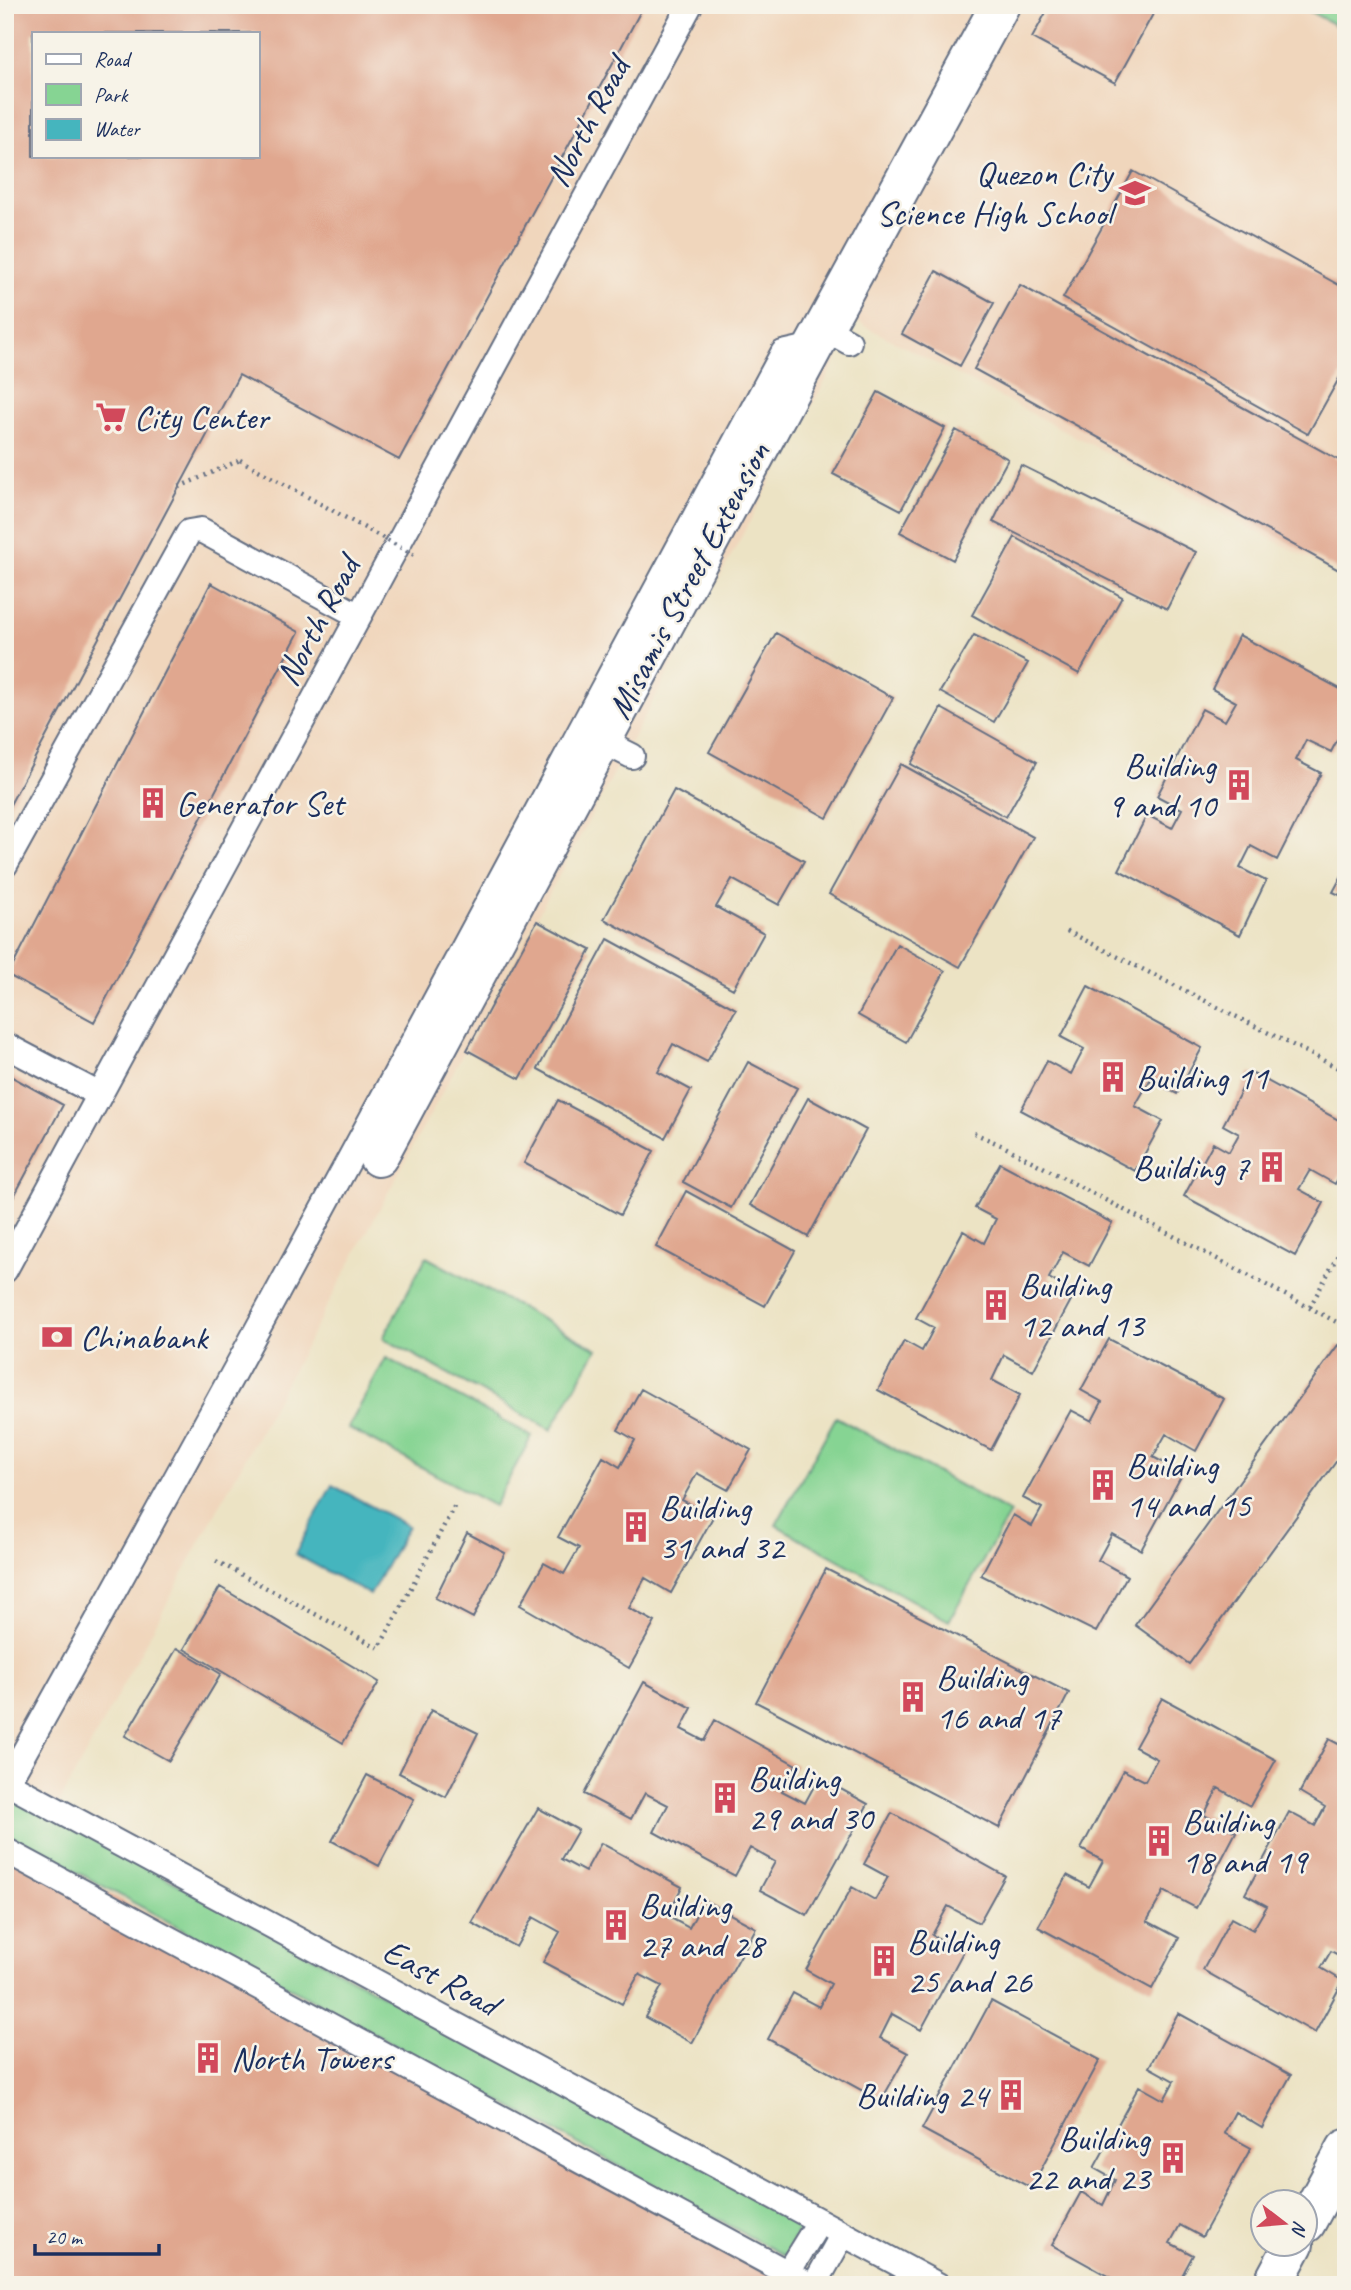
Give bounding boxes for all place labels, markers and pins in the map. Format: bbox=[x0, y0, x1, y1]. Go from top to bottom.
place label: Quezon City Science High School bbox=[876, 151, 1118, 236]
school or university icon: Quezon City Science High School bbox=[1118, 176, 1152, 210]
place label: City Center bbox=[134, 395, 271, 440]
supermarket icon: City Center bbox=[94, 400, 128, 434]
place label: Building 9 and 10 bbox=[1107, 743, 1218, 828]
building icon: Building 9 and 10 bbox=[1222, 768, 1256, 802]
place label: Generator Set bbox=[176, 781, 347, 826]
building icon: Generator Set bbox=[136, 786, 170, 820]
place label: Building 11 bbox=[1136, 1055, 1270, 1100]
building icon: Building 11 bbox=[1096, 1060, 1130, 1094]
place label: Building 7 bbox=[1133, 1145, 1251, 1190]
building icon: Building 7 bbox=[1255, 1150, 1289, 1184]
place label: Building 12 and 13 bbox=[1019, 1263, 1146, 1348]
building icon: Building 12 and 13 bbox=[979, 1288, 1013, 1322]
place label: Chinabank bbox=[80, 1315, 209, 1360]
bank icon: Chinabank bbox=[40, 1320, 74, 1354]
place label: Building 14 and 15 bbox=[1126, 1443, 1253, 1528]
building icon: Building 14 and 15 bbox=[1086, 1468, 1120, 1502]
place label: Building 31 and 32 bbox=[659, 1485, 787, 1570]
building icon: Building 31 and 32 bbox=[619, 1510, 653, 1544]
place label: Building 16 and 17 bbox=[936, 1655, 1063, 1740]
building icon: Building 16 and 17 bbox=[896, 1680, 930, 1714]
place label: Building 29 and 30 bbox=[748, 1756, 875, 1841]
building icon: Building 29 and 30 bbox=[708, 1781, 742, 1815]
place label: Building 18 and 19 bbox=[1182, 1799, 1310, 1884]
building icon: Building 18 and 19 bbox=[1142, 1824, 1176, 1858]
place label: Building 27 and 28 bbox=[639, 1883, 767, 1968]
building icon: Building 27 and 28 bbox=[599, 1908, 633, 1942]
place label: Building 25 and 26 bbox=[907, 1919, 1033, 2004]
building icon: Building 25 and 26 bbox=[867, 1944, 901, 1978]
place label: North Towers bbox=[231, 2036, 396, 2081]
building icon: North Towers bbox=[191, 2041, 225, 2075]
place label: Building 24 bbox=[856, 2073, 991, 2118]
building icon: Building 24 bbox=[994, 2078, 1028, 2112]
place label: Building 22 and 23 bbox=[1025, 2116, 1152, 2201]
building icon: Building 22 and 23 bbox=[1156, 2141, 1190, 2175]

